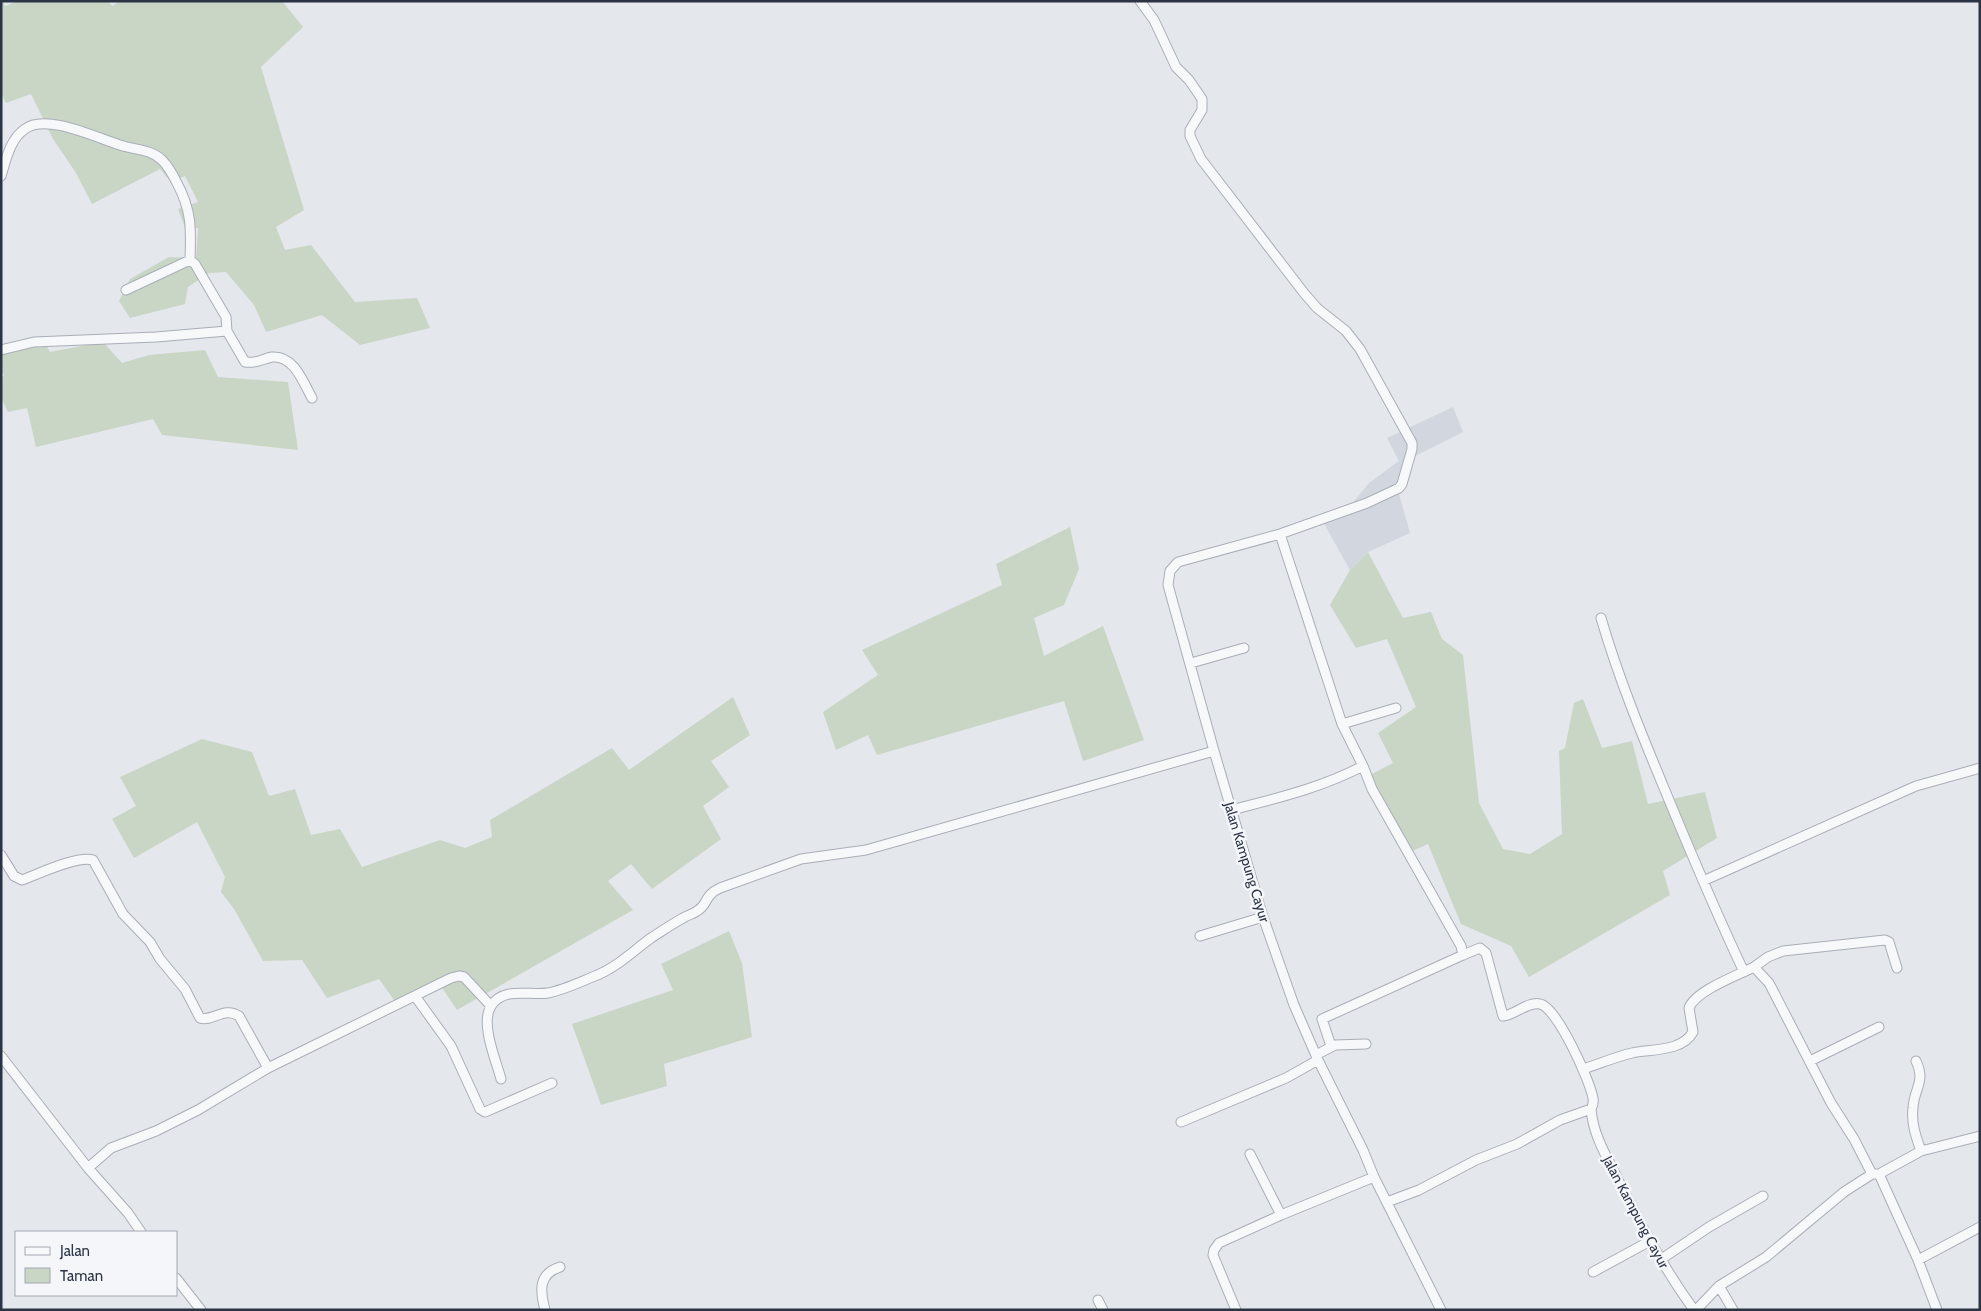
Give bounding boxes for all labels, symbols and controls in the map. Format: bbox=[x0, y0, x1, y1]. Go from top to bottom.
street label: Jalan Kampung Cayur bbox=[1220, 799, 1274, 925]
street label: Jalan Kampung Cayur bbox=[1598, 1152, 1674, 1272]
legend bbox=[15, 1231, 178, 1296]
text: Jalan bbox=[59, 1242, 90, 1260]
text: Taman bbox=[60, 1267, 103, 1285]

